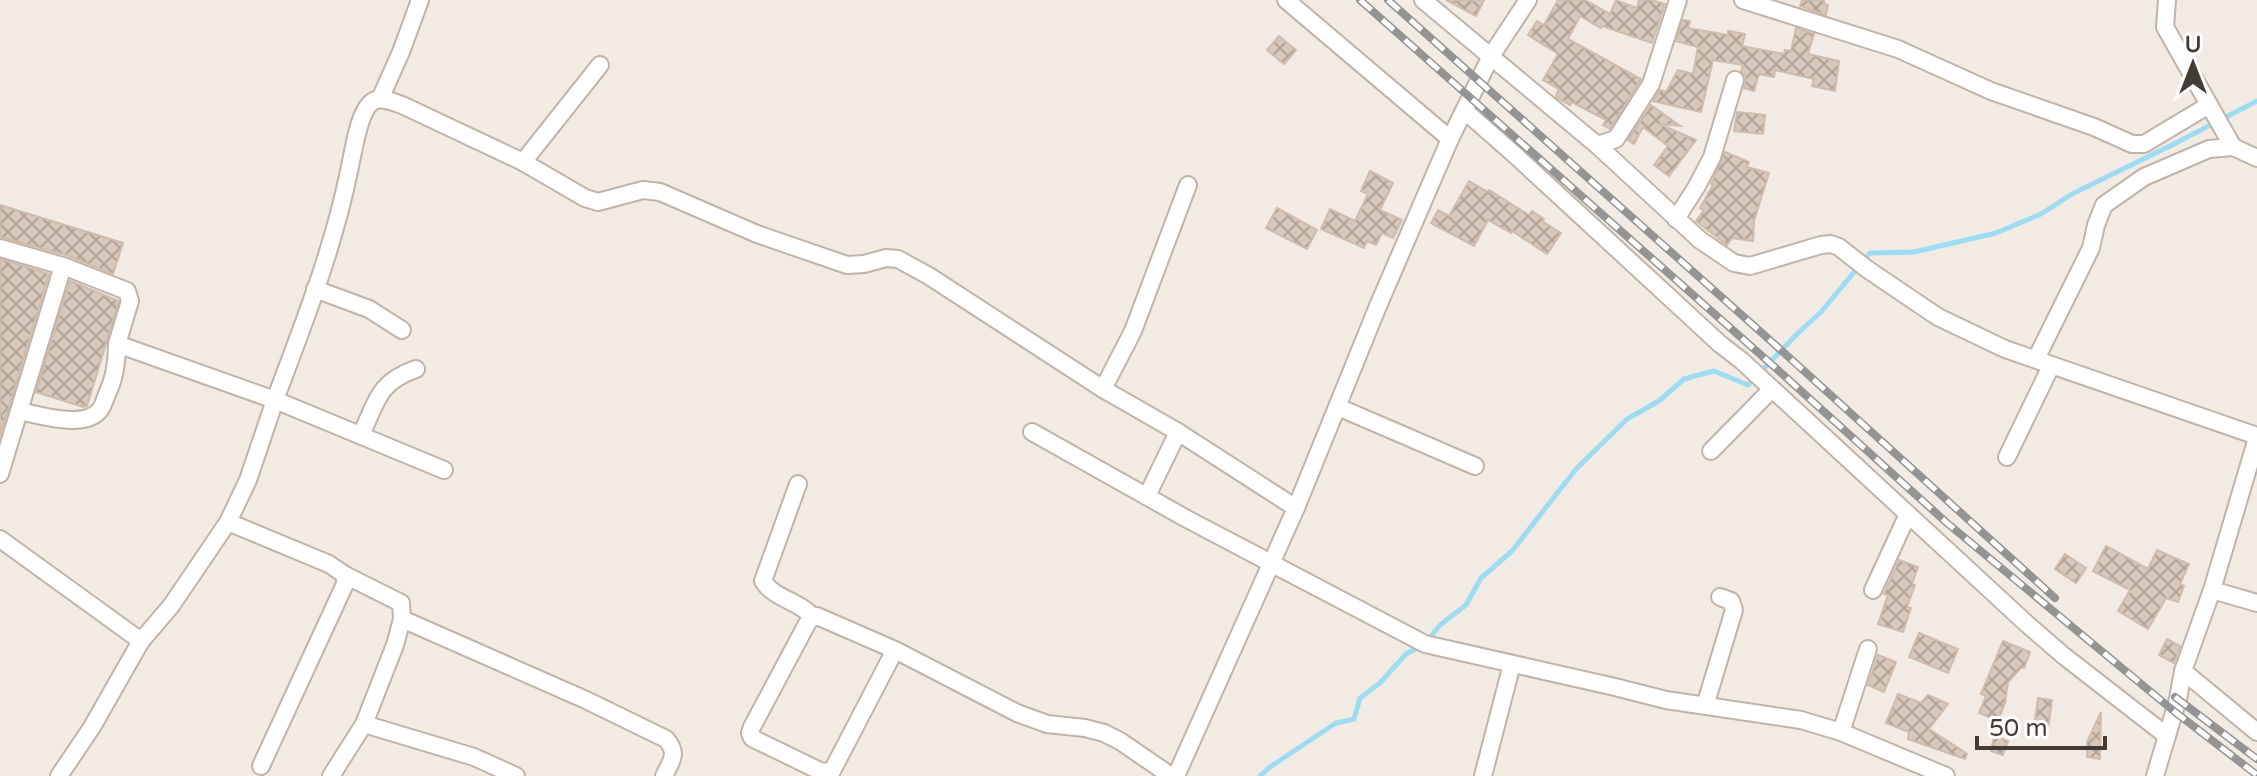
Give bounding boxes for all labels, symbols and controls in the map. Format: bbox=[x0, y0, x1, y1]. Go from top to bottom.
north arrow bbox=[2153, 24, 2233, 104]
text: U bbox=[2185, 32, 2201, 58]
scale bar bbox=[1977, 700, 2105, 750]
text: 50 m bbox=[1989, 714, 2047, 743]

